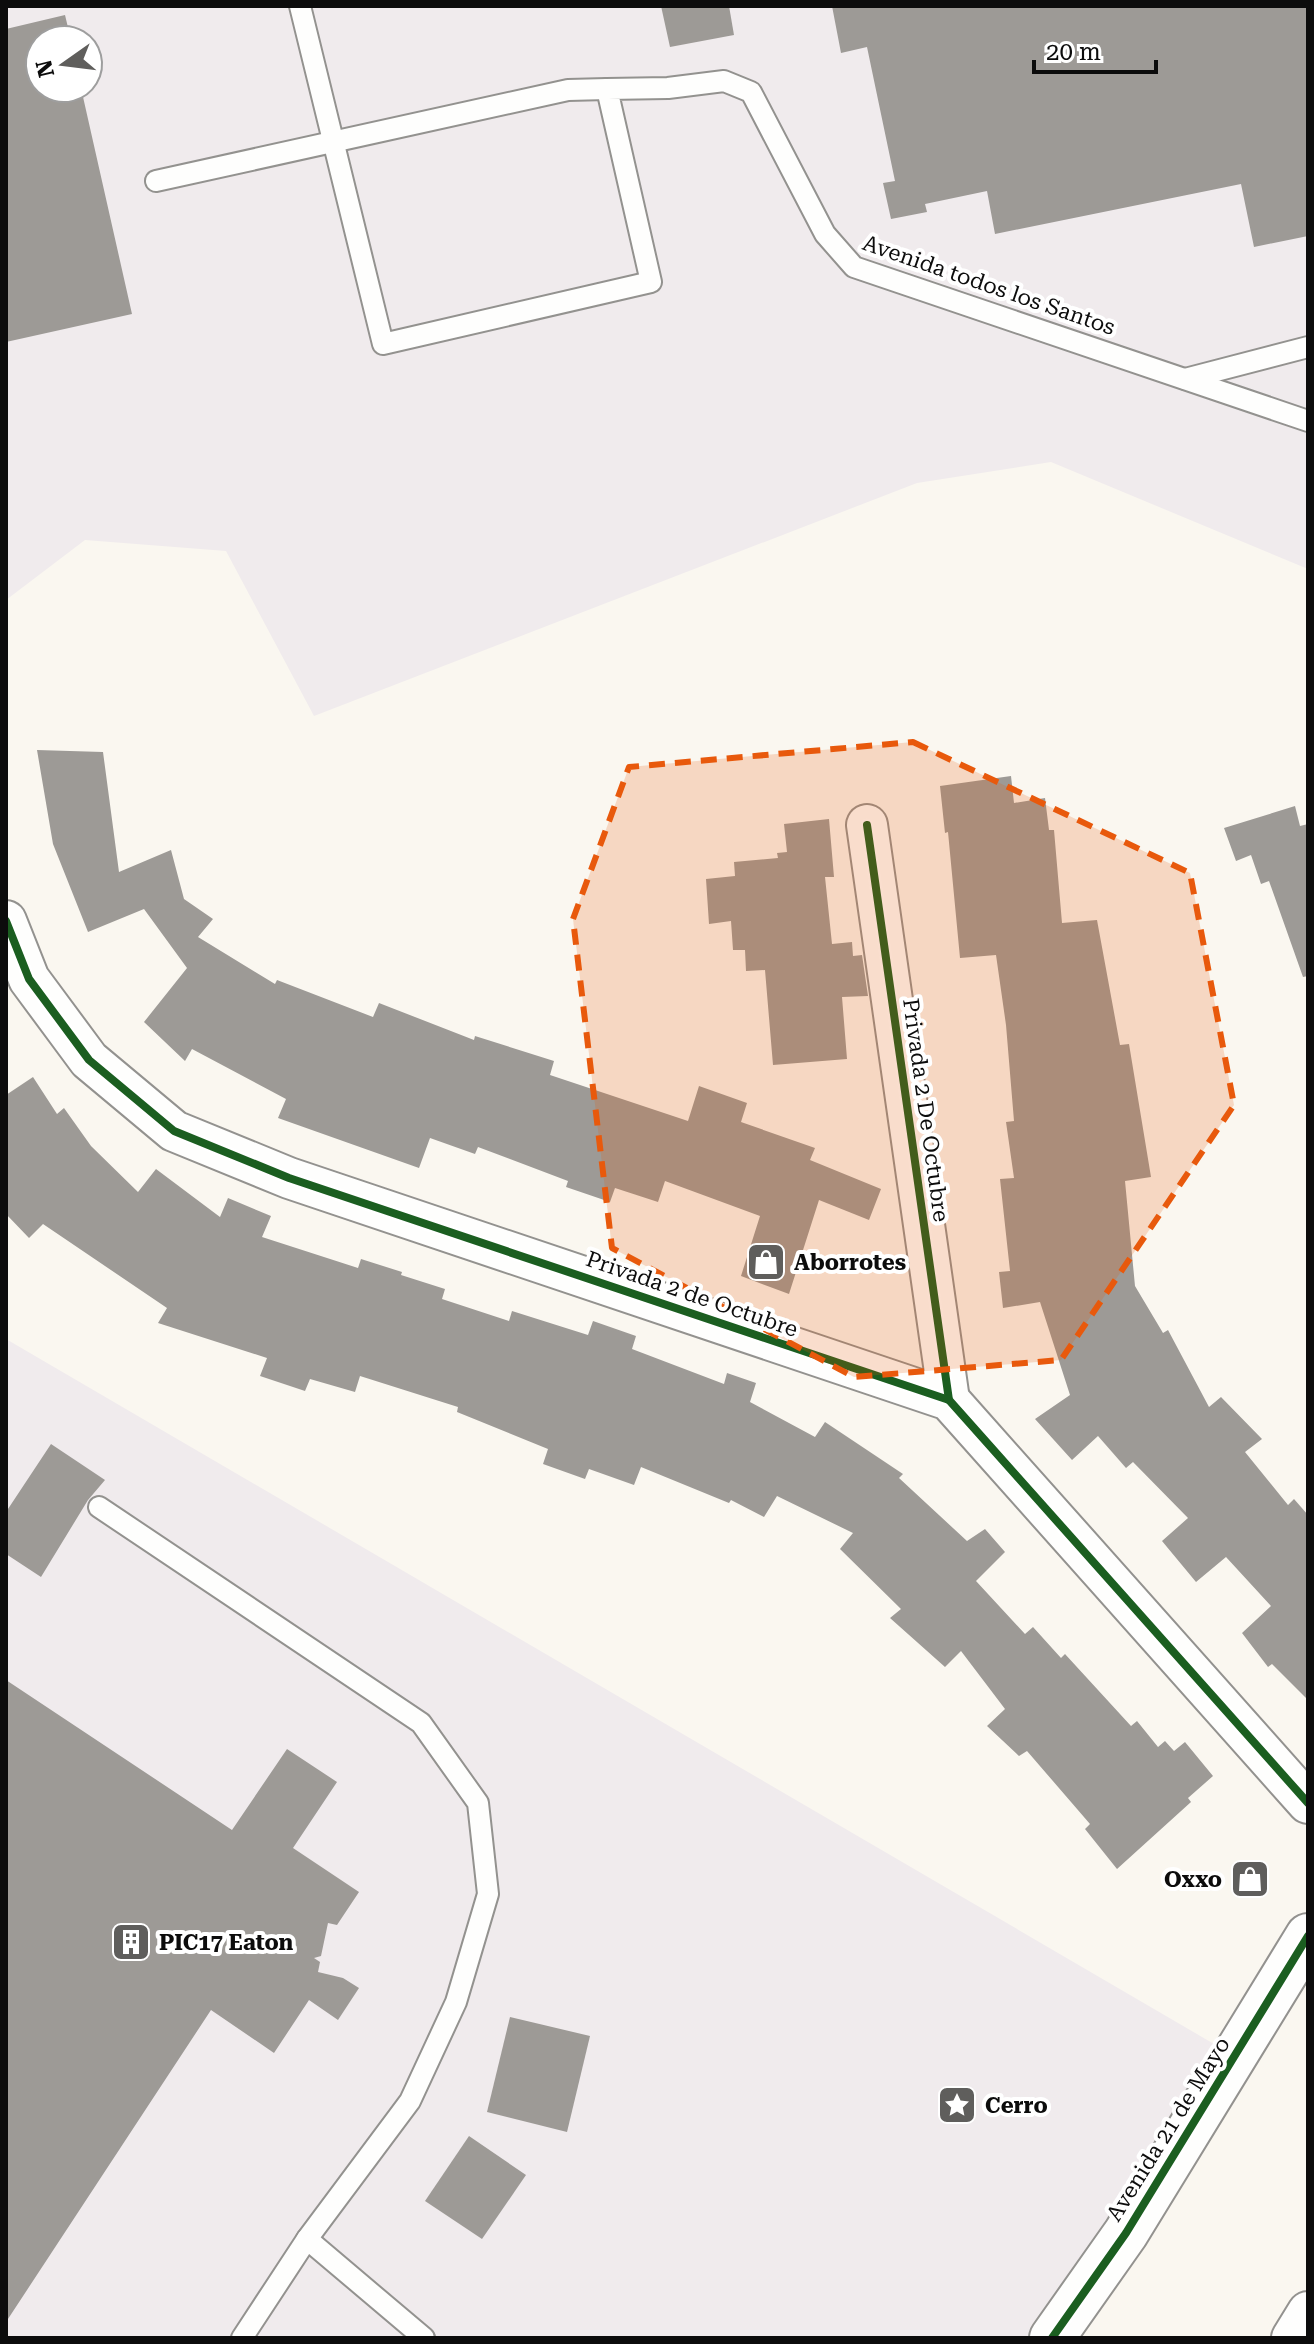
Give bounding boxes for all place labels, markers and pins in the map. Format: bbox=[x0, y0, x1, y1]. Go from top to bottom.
shop icon: Aborrotes bbox=[745, 1241, 787, 1283]
place label: Aborrotes bbox=[794, 1250, 906, 1275]
shop icon: Oxxo bbox=[1229, 1858, 1271, 1900]
place label: Oxxo bbox=[1164, 1867, 1222, 1892]
building icon: PIC17 Eaton bbox=[110, 1921, 152, 1963]
place label: PIC17 Eaton bbox=[159, 1930, 294, 1955]
place icon: Cerro bbox=[936, 2084, 978, 2126]
place label: Cerro bbox=[985, 2093, 1048, 2118]

